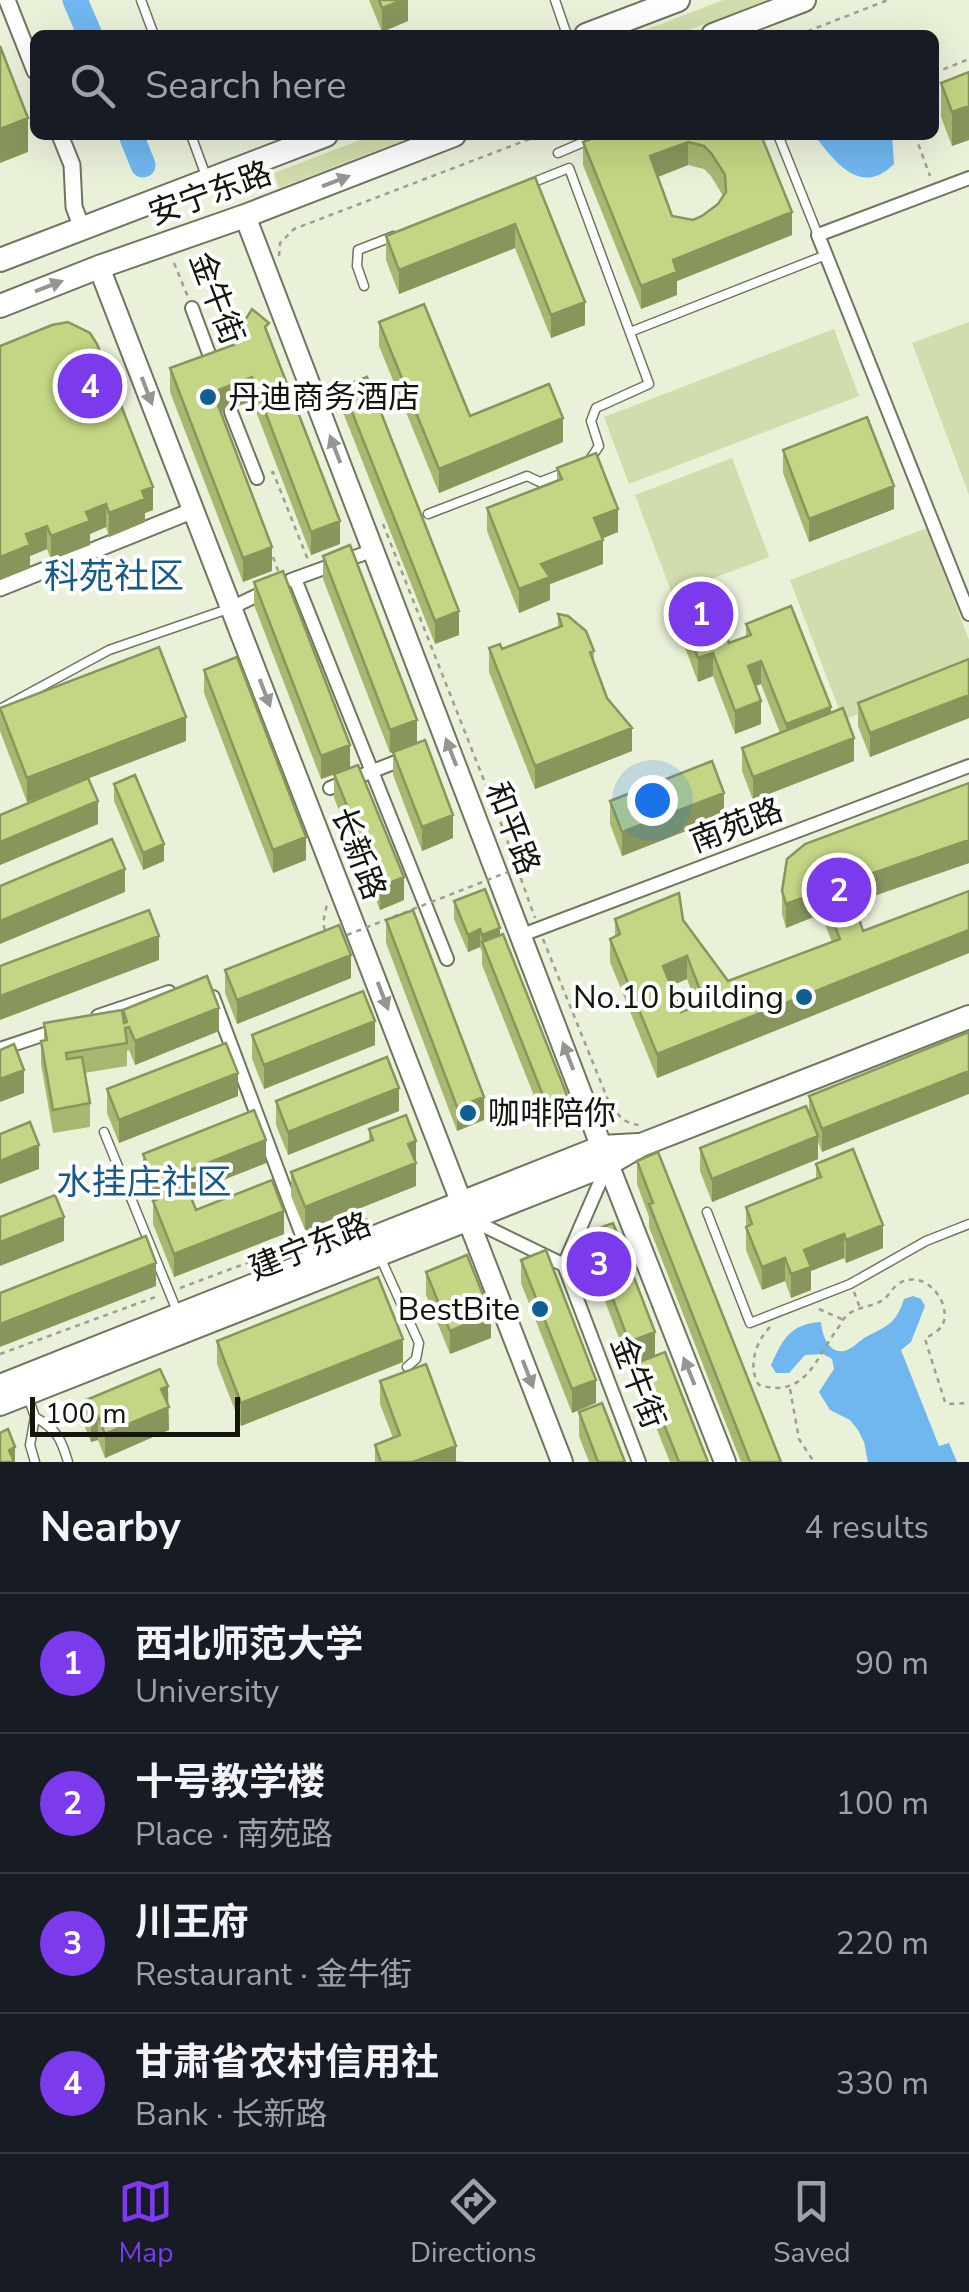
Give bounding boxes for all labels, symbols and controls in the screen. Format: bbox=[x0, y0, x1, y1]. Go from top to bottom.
search box bbox=[30, 30, 939, 140]
icon: search bbox=[65, 58, 120, 113]
text: Search here bbox=[145, 60, 346, 111]
street label: 安宁东路 bbox=[143, 151, 278, 236]
one-way arrow bbox=[321, 172, 351, 188]
street label: 金牛街 bbox=[179, 246, 254, 351]
one-way arrow bbox=[35, 278, 65, 294]
pin: 4 bbox=[58, 348, 122, 424]
one-way arrow bbox=[139, 376, 155, 406]
place label: 丹迪商务酒店 bbox=[228, 376, 420, 419]
marker: 丹迪商务酒店 bbox=[197, 386, 219, 408]
one-way arrow bbox=[326, 434, 342, 464]
district label: 科苑社区 bbox=[44, 553, 184, 600]
pin: 1 bbox=[668, 576, 734, 652]
one-way arrow bbox=[258, 679, 273, 709]
one-way arrow bbox=[443, 737, 459, 767]
your location bbox=[627, 775, 678, 826]
street label: 和平路 bbox=[475, 776, 550, 881]
street label: 南苑路 bbox=[684, 788, 789, 863]
street label: 长新路 bbox=[321, 801, 396, 906]
pin: 2 bbox=[806, 852, 872, 928]
place label: No.10 building bbox=[573, 976, 784, 1019]
one-way arrow bbox=[375, 982, 391, 1012]
marker: No.10 building bbox=[793, 986, 815, 1008]
one-way arrow bbox=[559, 1040, 575, 1070]
place label: 咖啡陪你 bbox=[488, 1092, 616, 1135]
marker: 咖啡陪你 bbox=[457, 1102, 479, 1124]
district label: 水挂庄社区 bbox=[56, 1159, 232, 1206]
street label: 建宁东路 bbox=[243, 1203, 378, 1290]
pin: 3 bbox=[566, 1226, 632, 1302]
place label: BestBite bbox=[398, 1288, 520, 1331]
marker: BestBite bbox=[529, 1298, 551, 1320]
street label: 金牛街 bbox=[600, 1330, 675, 1435]
one-way arrow bbox=[681, 1356, 697, 1386]
one-way arrow bbox=[521, 1360, 536, 1390]
scale bar bbox=[30, 1392, 240, 1436]
text: 100 m bbox=[45, 1395, 127, 1433]
text: Nearby bbox=[40, 1499, 181, 1556]
text: 4 results bbox=[804, 1506, 929, 1549]
text: 西北师范大学 bbox=[135, 1619, 363, 1670]
text: 1 bbox=[63, 1642, 82, 1685]
text: 90 m bbox=[855, 1642, 929, 1685]
text: University bbox=[135, 1670, 279, 1713]
text: 十号教学楼 bbox=[135, 1757, 325, 1808]
text: 2 bbox=[63, 1782, 82, 1825]
text: 100 m bbox=[836, 1782, 929, 1825]
text: Place · 南苑路 bbox=[135, 1813, 333, 1856]
text: 川王府 bbox=[135, 1897, 249, 1948]
text: 3 bbox=[63, 1922, 82, 1965]
text: 220 m bbox=[836, 1922, 929, 1965]
text: Restaurant · 金牛街 bbox=[135, 1953, 412, 1996]
text: 甘肃省农村信用社 bbox=[135, 2037, 439, 2088]
text: 4 bbox=[63, 2062, 82, 2105]
text: 330 m bbox=[836, 2062, 929, 2105]
text: Bank · 长新路 bbox=[135, 2093, 328, 2136]
tab: Map bbox=[118, 2174, 173, 2272]
tab: Directions bbox=[410, 2174, 536, 2272]
tab: Saved bbox=[773, 2174, 851, 2272]

